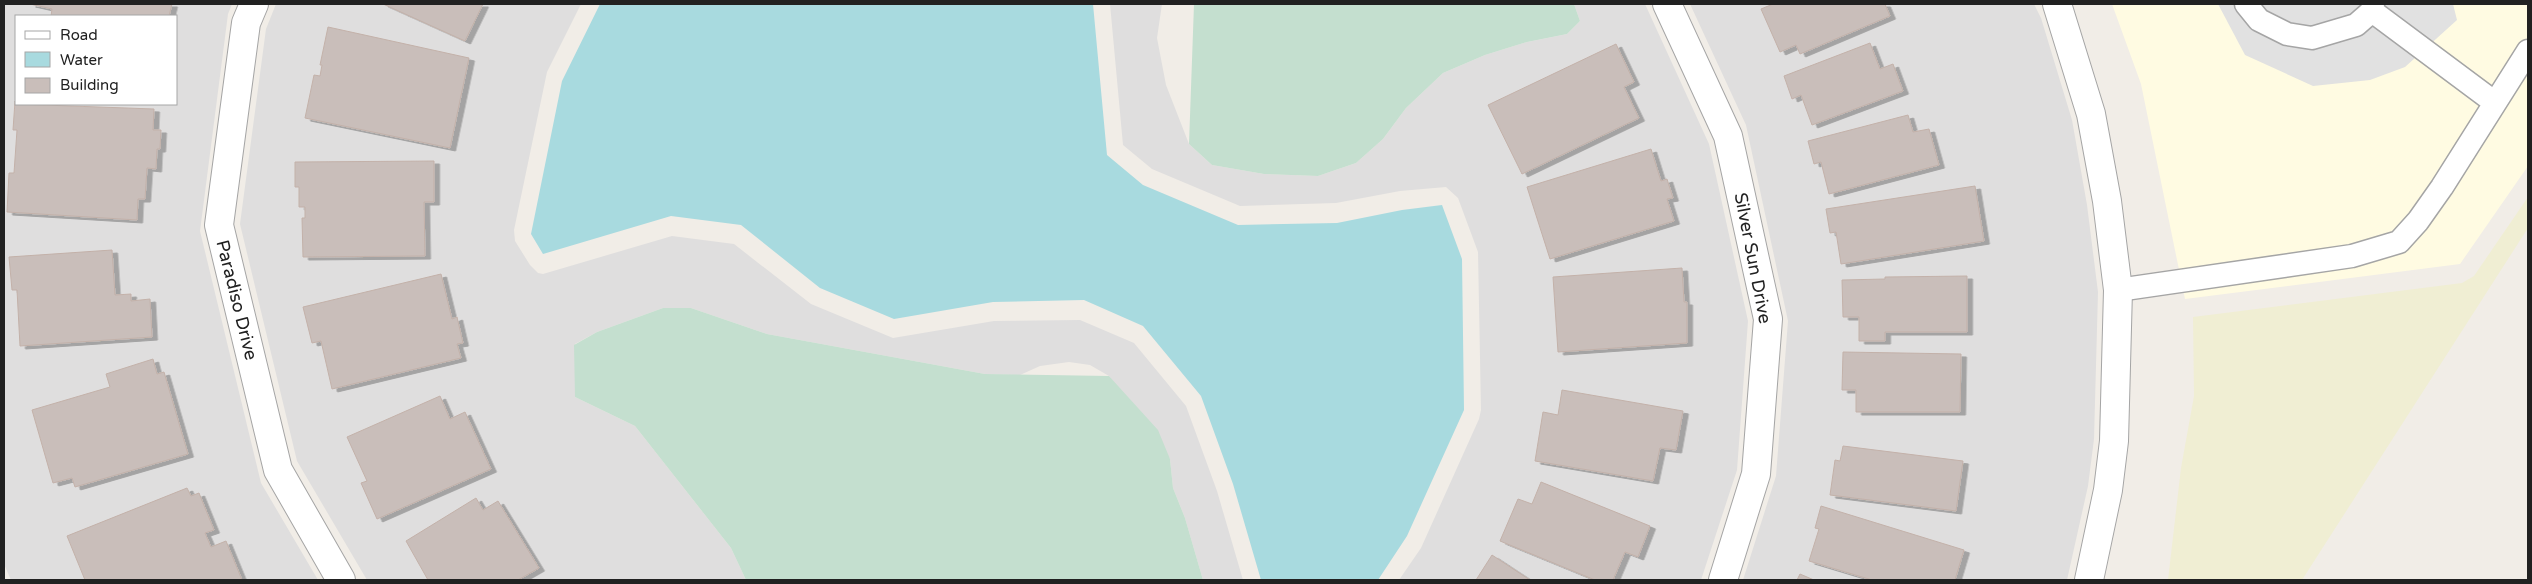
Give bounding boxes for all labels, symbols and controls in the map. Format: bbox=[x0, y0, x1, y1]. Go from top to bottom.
legend bbox=[15, 15, 178, 105]
text: Road bbox=[60, 26, 98, 44]
text: Water bbox=[60, 51, 103, 69]
text: Building bbox=[60, 76, 119, 94]
street label: Silver Sun Drive bbox=[1730, 191, 1776, 325]
street label: Paradiso Drive bbox=[211, 238, 263, 362]

